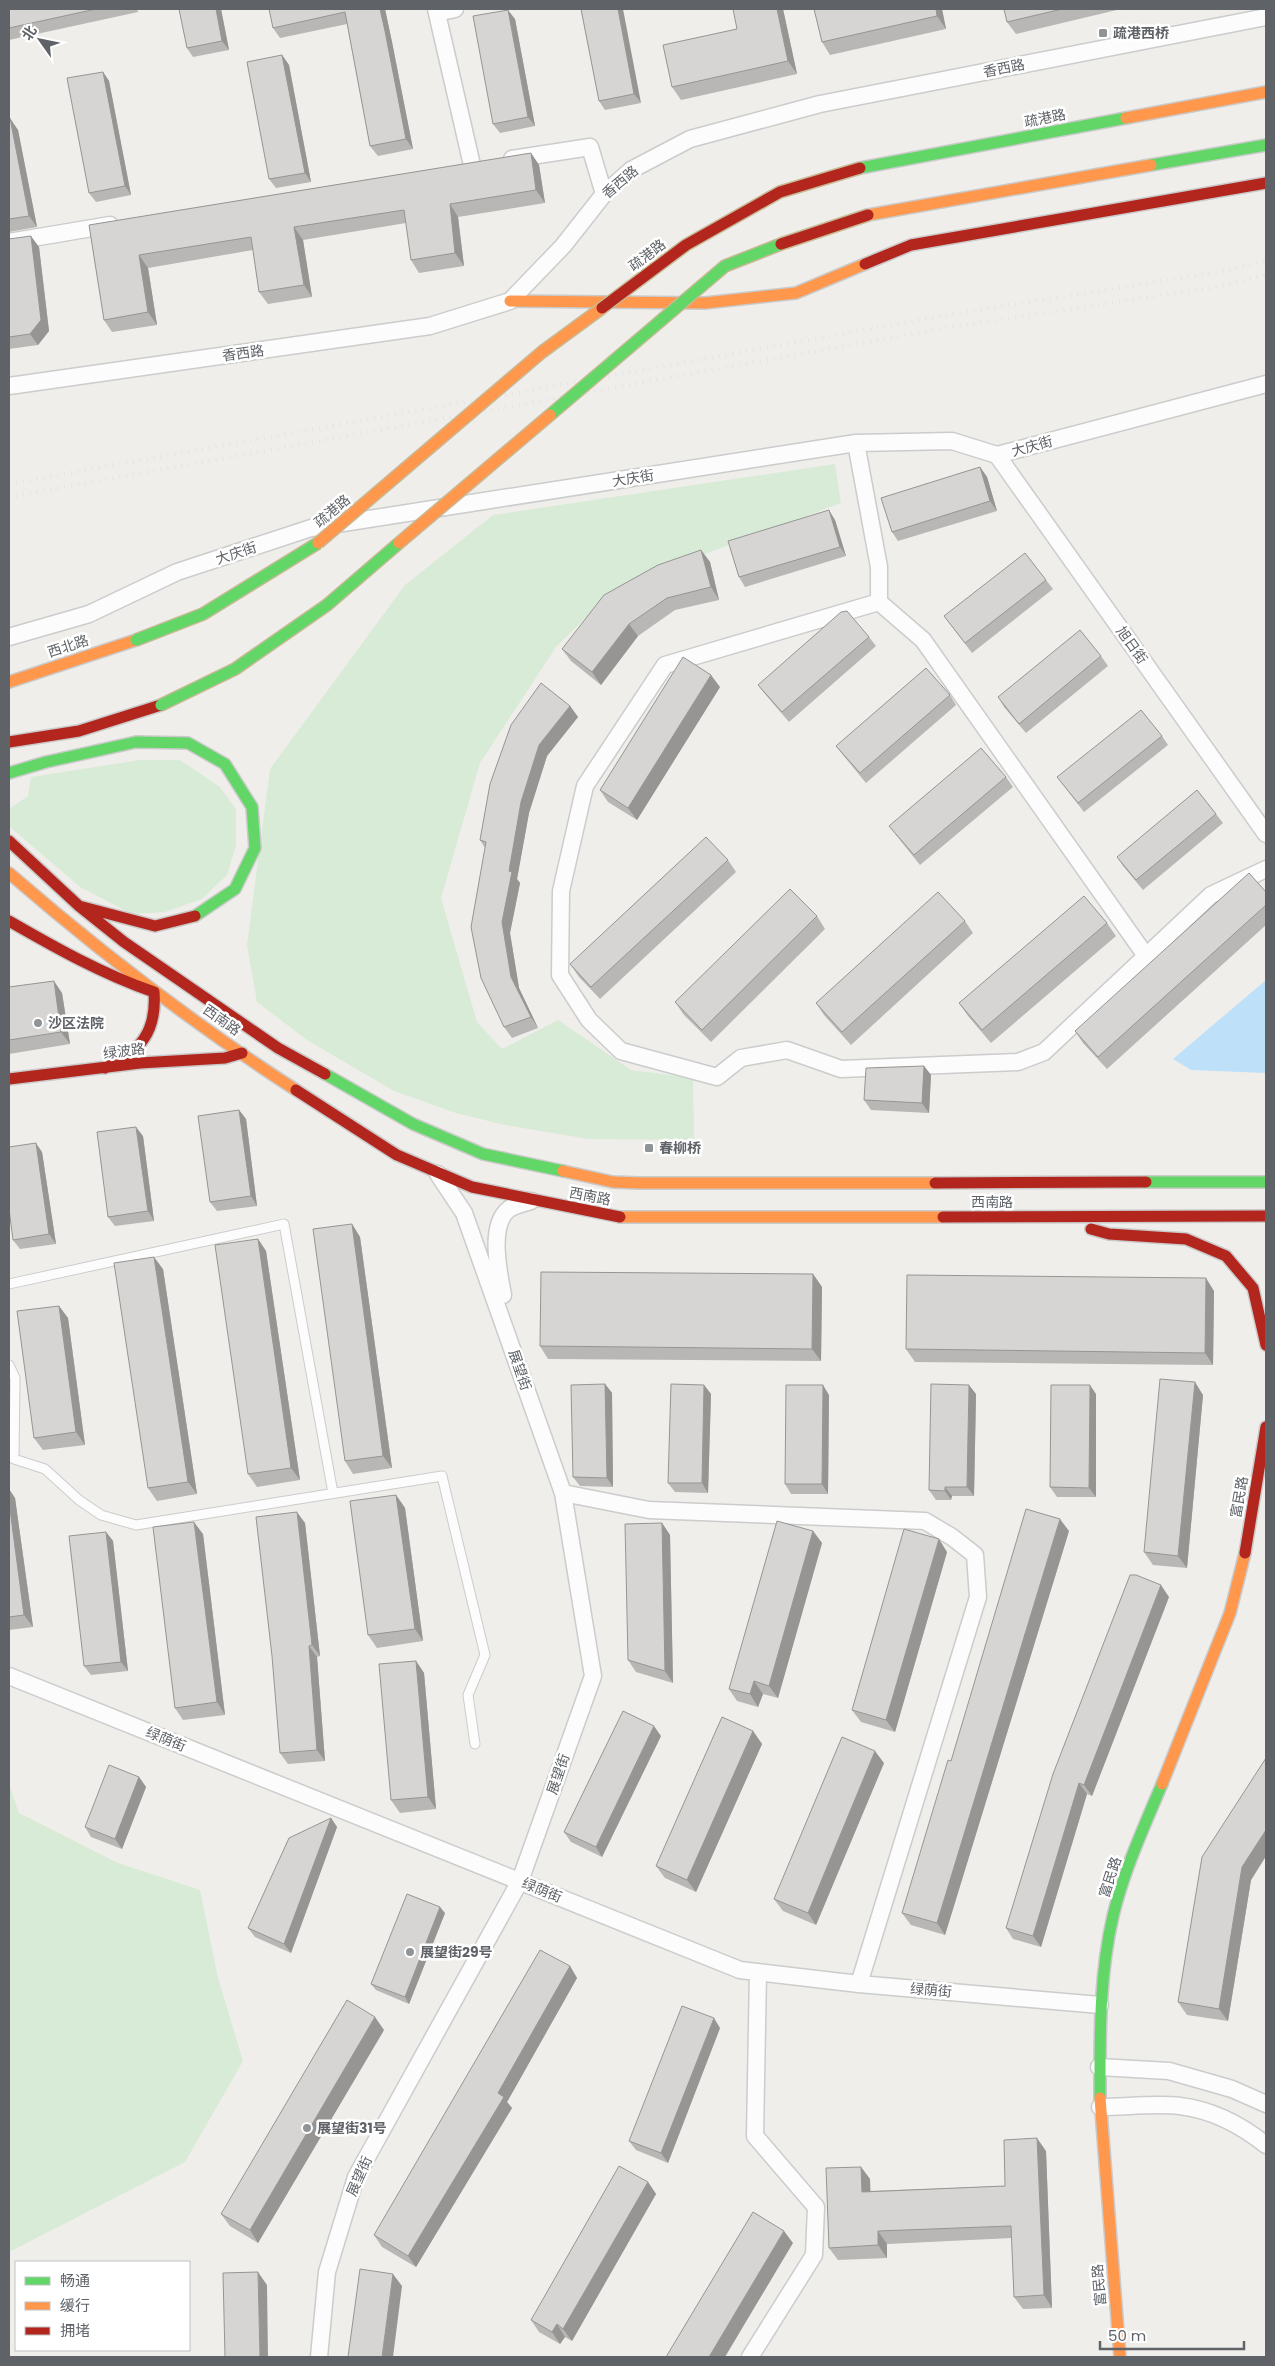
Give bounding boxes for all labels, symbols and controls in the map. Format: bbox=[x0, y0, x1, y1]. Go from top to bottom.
north arrow bbox=[15, 15, 65, 65]
text: 北 bbox=[17, 22, 41, 44]
place label: 疏港西桥 bbox=[1113, 23, 1169, 43]
marker: 疏港西桥 bbox=[1097, 27, 1109, 39]
street label: 香西路 bbox=[981, 54, 1027, 82]
street label: 疏港路 bbox=[1022, 104, 1068, 132]
street label: 香西路 bbox=[597, 161, 643, 203]
street label: 疏港路 bbox=[624, 234, 670, 276]
street label: 香西路 bbox=[221, 340, 265, 366]
street label: 大庆街 bbox=[1009, 431, 1055, 461]
street label: 大庆街 bbox=[611, 465, 655, 491]
street label: 疏港路 bbox=[309, 490, 355, 532]
street label: 大庆街 bbox=[213, 537, 259, 569]
street label: 旭日街 bbox=[1112, 622, 1152, 668]
street label: 西北路 bbox=[45, 630, 91, 662]
street label: 西南路 bbox=[199, 1000, 245, 1040]
place label: 沙区法院 bbox=[48, 1013, 104, 1033]
marker: 沙区法院 bbox=[32, 1017, 44, 1029]
street label: 绿波路 bbox=[102, 1039, 146, 1063]
place label: 春柳桥 bbox=[659, 1138, 701, 1158]
marker: 春柳桥 bbox=[643, 1142, 655, 1154]
street label: 西南路 bbox=[567, 1182, 613, 1210]
street label: 西南路 bbox=[971, 1192, 1013, 1212]
street label: 展望街 bbox=[504, 1347, 536, 1393]
street label: 富民路 bbox=[1226, 1475, 1252, 1519]
street label: 绿荫街 bbox=[143, 1722, 189, 1756]
street label: 展望街 bbox=[542, 1751, 574, 1797]
street label: 富民路 bbox=[1094, 1854, 1126, 1900]
street label: 绿荫街 bbox=[519, 1873, 565, 1907]
place label: 展望街29号 bbox=[420, 1942, 493, 1962]
marker: 展望街29号 bbox=[404, 1946, 416, 1958]
street label: 绿荫街 bbox=[909, 1978, 953, 2002]
place label: 展望街31号 bbox=[317, 2118, 387, 2138]
marker: 展望街31号 bbox=[301, 2122, 313, 2134]
street label: 展望街 bbox=[341, 2153, 377, 2199]
legend bbox=[15, 2261, 190, 2351]
street label: 富民路 bbox=[1087, 2263, 1111, 2307]
text: 畅通 bbox=[60, 2270, 90, 2291]
text: 缓行 bbox=[60, 2295, 90, 2316]
scale bar bbox=[1100, 2318, 1244, 2350]
text: 拥堵 bbox=[60, 2320, 90, 2341]
text: 50 m bbox=[1108, 2325, 1146, 2346]

